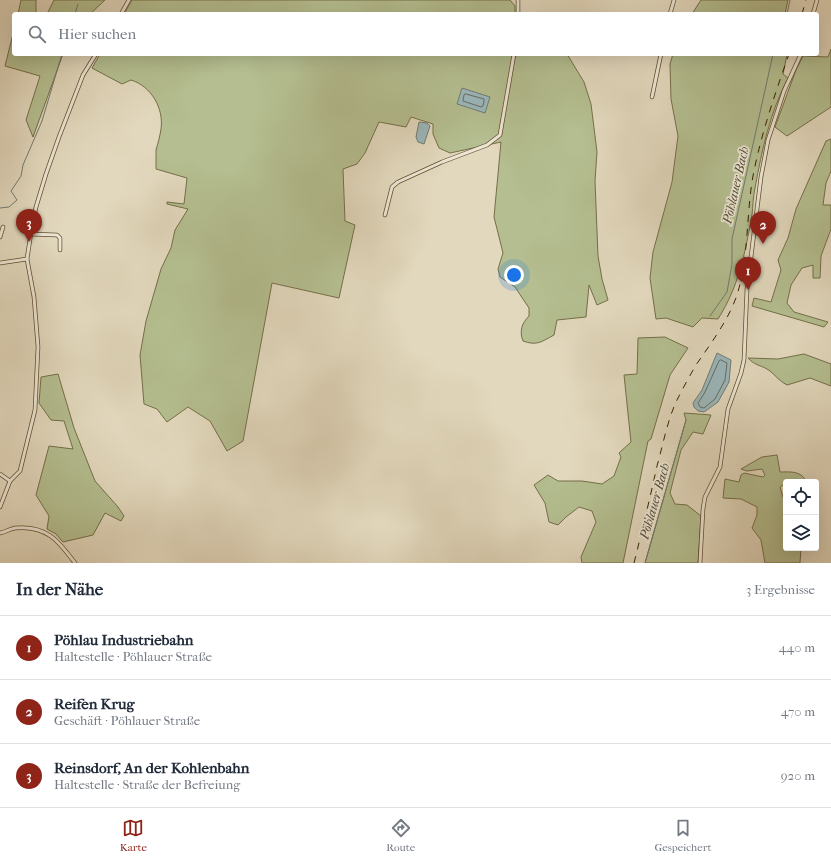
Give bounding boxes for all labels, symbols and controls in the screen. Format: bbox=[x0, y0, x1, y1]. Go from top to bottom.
search box bbox=[12, 12, 819, 56]
icon: search bbox=[26, 23, 48, 45]
text: Hier suchen bbox=[58, 25, 136, 43]
water label: Pöhlauer Bach bbox=[719, 145, 752, 226]
pin: 3 bbox=[16, 209, 42, 242]
pin: 2 bbox=[750, 211, 776, 244]
pin: 1 bbox=[735, 257, 761, 290]
your location bbox=[504, 265, 524, 285]
water label: Pöhlauer Bach bbox=[636, 461, 673, 542]
map controls bbox=[783, 479, 819, 551]
button: locate bbox=[783, 479, 819, 515]
button: layers bbox=[783, 515, 819, 551]
text: In der Nähe bbox=[16, 579, 103, 599]
text: 3 Ergebnisse bbox=[746, 582, 815, 597]
text: Pöhlau Industriebahn bbox=[54, 631, 194, 649]
text: 1 bbox=[27, 640, 31, 655]
text: 440 m bbox=[779, 640, 815, 655]
text: Haltestelle · Pöhlauer Straße bbox=[54, 649, 212, 664]
text: Reifen Krug bbox=[54, 695, 134, 713]
text: 2 bbox=[26, 704, 32, 719]
text: 470 m bbox=[781, 704, 815, 719]
text: Geschäft · Pöhlauer Straße bbox=[54, 713, 200, 728]
text: Reinsdorf, An der Kohlenbahn bbox=[54, 759, 249, 777]
text: 3 bbox=[26, 768, 32, 783]
text: 920 m bbox=[781, 768, 815, 783]
text: Haltestelle · Straße der Befreiung bbox=[54, 777, 240, 792]
tab: Karte bbox=[120, 817, 147, 854]
tab: Route bbox=[386, 817, 415, 854]
tab: Gespeichert bbox=[654, 817, 711, 854]

